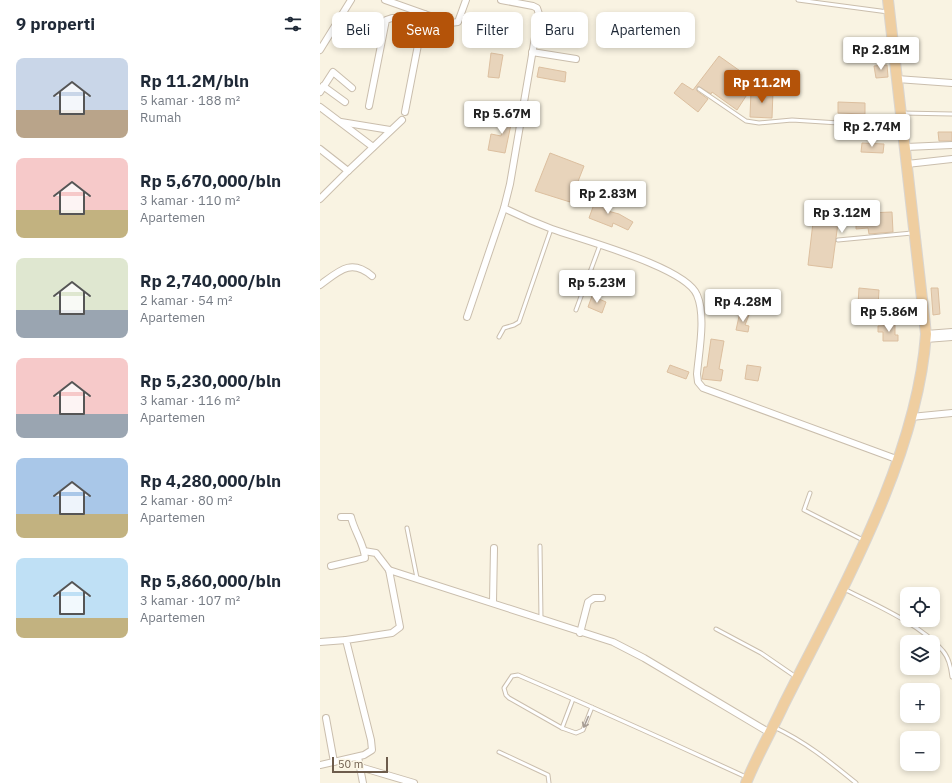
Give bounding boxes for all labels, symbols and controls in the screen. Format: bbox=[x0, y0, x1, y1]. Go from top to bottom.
chip: Beli bbox=[332, 12, 384, 48]
chip: Sewa bbox=[392, 12, 454, 48]
chip: Filter bbox=[462, 12, 523, 48]
chip: Baru bbox=[531, 12, 588, 48]
chip: Apartemen bbox=[596, 12, 695, 48]
text: 9 properti bbox=[16, 13, 95, 35]
icon: filters bbox=[282, 13, 304, 35]
pin: Rp 2.81M bbox=[840, 37, 922, 71]
text: Rp 2.81M bbox=[852, 41, 910, 58]
text: Rp 11.2M/bln bbox=[140, 70, 249, 92]
pin: Rp 11.2M bbox=[721, 70, 803, 104]
icon: home bbox=[48, 74, 96, 122]
text: Rp 11.2M bbox=[733, 74, 791, 91]
text: 5 kamar · 188 m² bbox=[140, 92, 240, 109]
pin: Rp 5.67M bbox=[461, 101, 543, 135]
text: Rp 5.67M bbox=[473, 105, 531, 122]
text: Rumah bbox=[140, 109, 181, 126]
pin: Rp 2.74M bbox=[831, 114, 913, 148]
text: Rp 2.74M bbox=[843, 118, 901, 135]
text: Rp 5,670,000/bln bbox=[140, 170, 281, 192]
icon: home bbox=[48, 174, 96, 222]
pin: Rp 2.83M bbox=[567, 181, 649, 215]
text: Rp 2.83M bbox=[579, 185, 637, 202]
text: 3 kamar · 110 m² bbox=[140, 192, 240, 209]
pin: Rp 3.12M bbox=[801, 200, 883, 234]
text: Rp 3.12M bbox=[813, 204, 871, 221]
text: Apartemen bbox=[140, 209, 205, 226]
text: Rp 2,740,000/bln bbox=[140, 270, 281, 292]
pin: Rp 5.23M bbox=[556, 270, 638, 304]
icon: home bbox=[48, 274, 96, 322]
text: Rp 5.23M bbox=[568, 274, 626, 291]
pin: Rp 4.28M bbox=[702, 289, 784, 323]
text: 2 kamar · 54 m² bbox=[140, 292, 233, 309]
text: Rp 4.28M bbox=[714, 293, 772, 310]
pin: Rp 5.86M bbox=[848, 299, 930, 333]
text: Rp 5.86M bbox=[860, 303, 918, 320]
text: Apartemen bbox=[140, 309, 205, 326]
text: Rp 5,230,000/bln bbox=[140, 370, 281, 392]
icon: home bbox=[48, 374, 96, 422]
text: 3 kamar · 116 m² bbox=[140, 392, 240, 409]
text: Apartemen bbox=[140, 409, 205, 426]
text: Rp 4,280,000/bln bbox=[140, 470, 281, 492]
icon: home bbox=[48, 474, 96, 522]
text: 2 kamar · 80 m² bbox=[140, 492, 233, 509]
text: Apartemen bbox=[140, 509, 205, 526]
text: Rp 5,860,000/bln bbox=[140, 570, 281, 592]
icon: home bbox=[48, 574, 96, 622]
map controls bbox=[900, 587, 940, 771]
button: locate bbox=[900, 587, 940, 627]
text: 3 kamar · 107 m² bbox=[140, 592, 240, 609]
text: Apartemen bbox=[140, 609, 205, 626]
button: layers bbox=[900, 635, 940, 675]
button: + bbox=[900, 683, 940, 723]
one-way arrow bbox=[582, 716, 589, 728]
button: − bbox=[900, 731, 940, 771]
scale bar bbox=[332, 755, 388, 774]
text: 50 m bbox=[338, 757, 363, 771]

